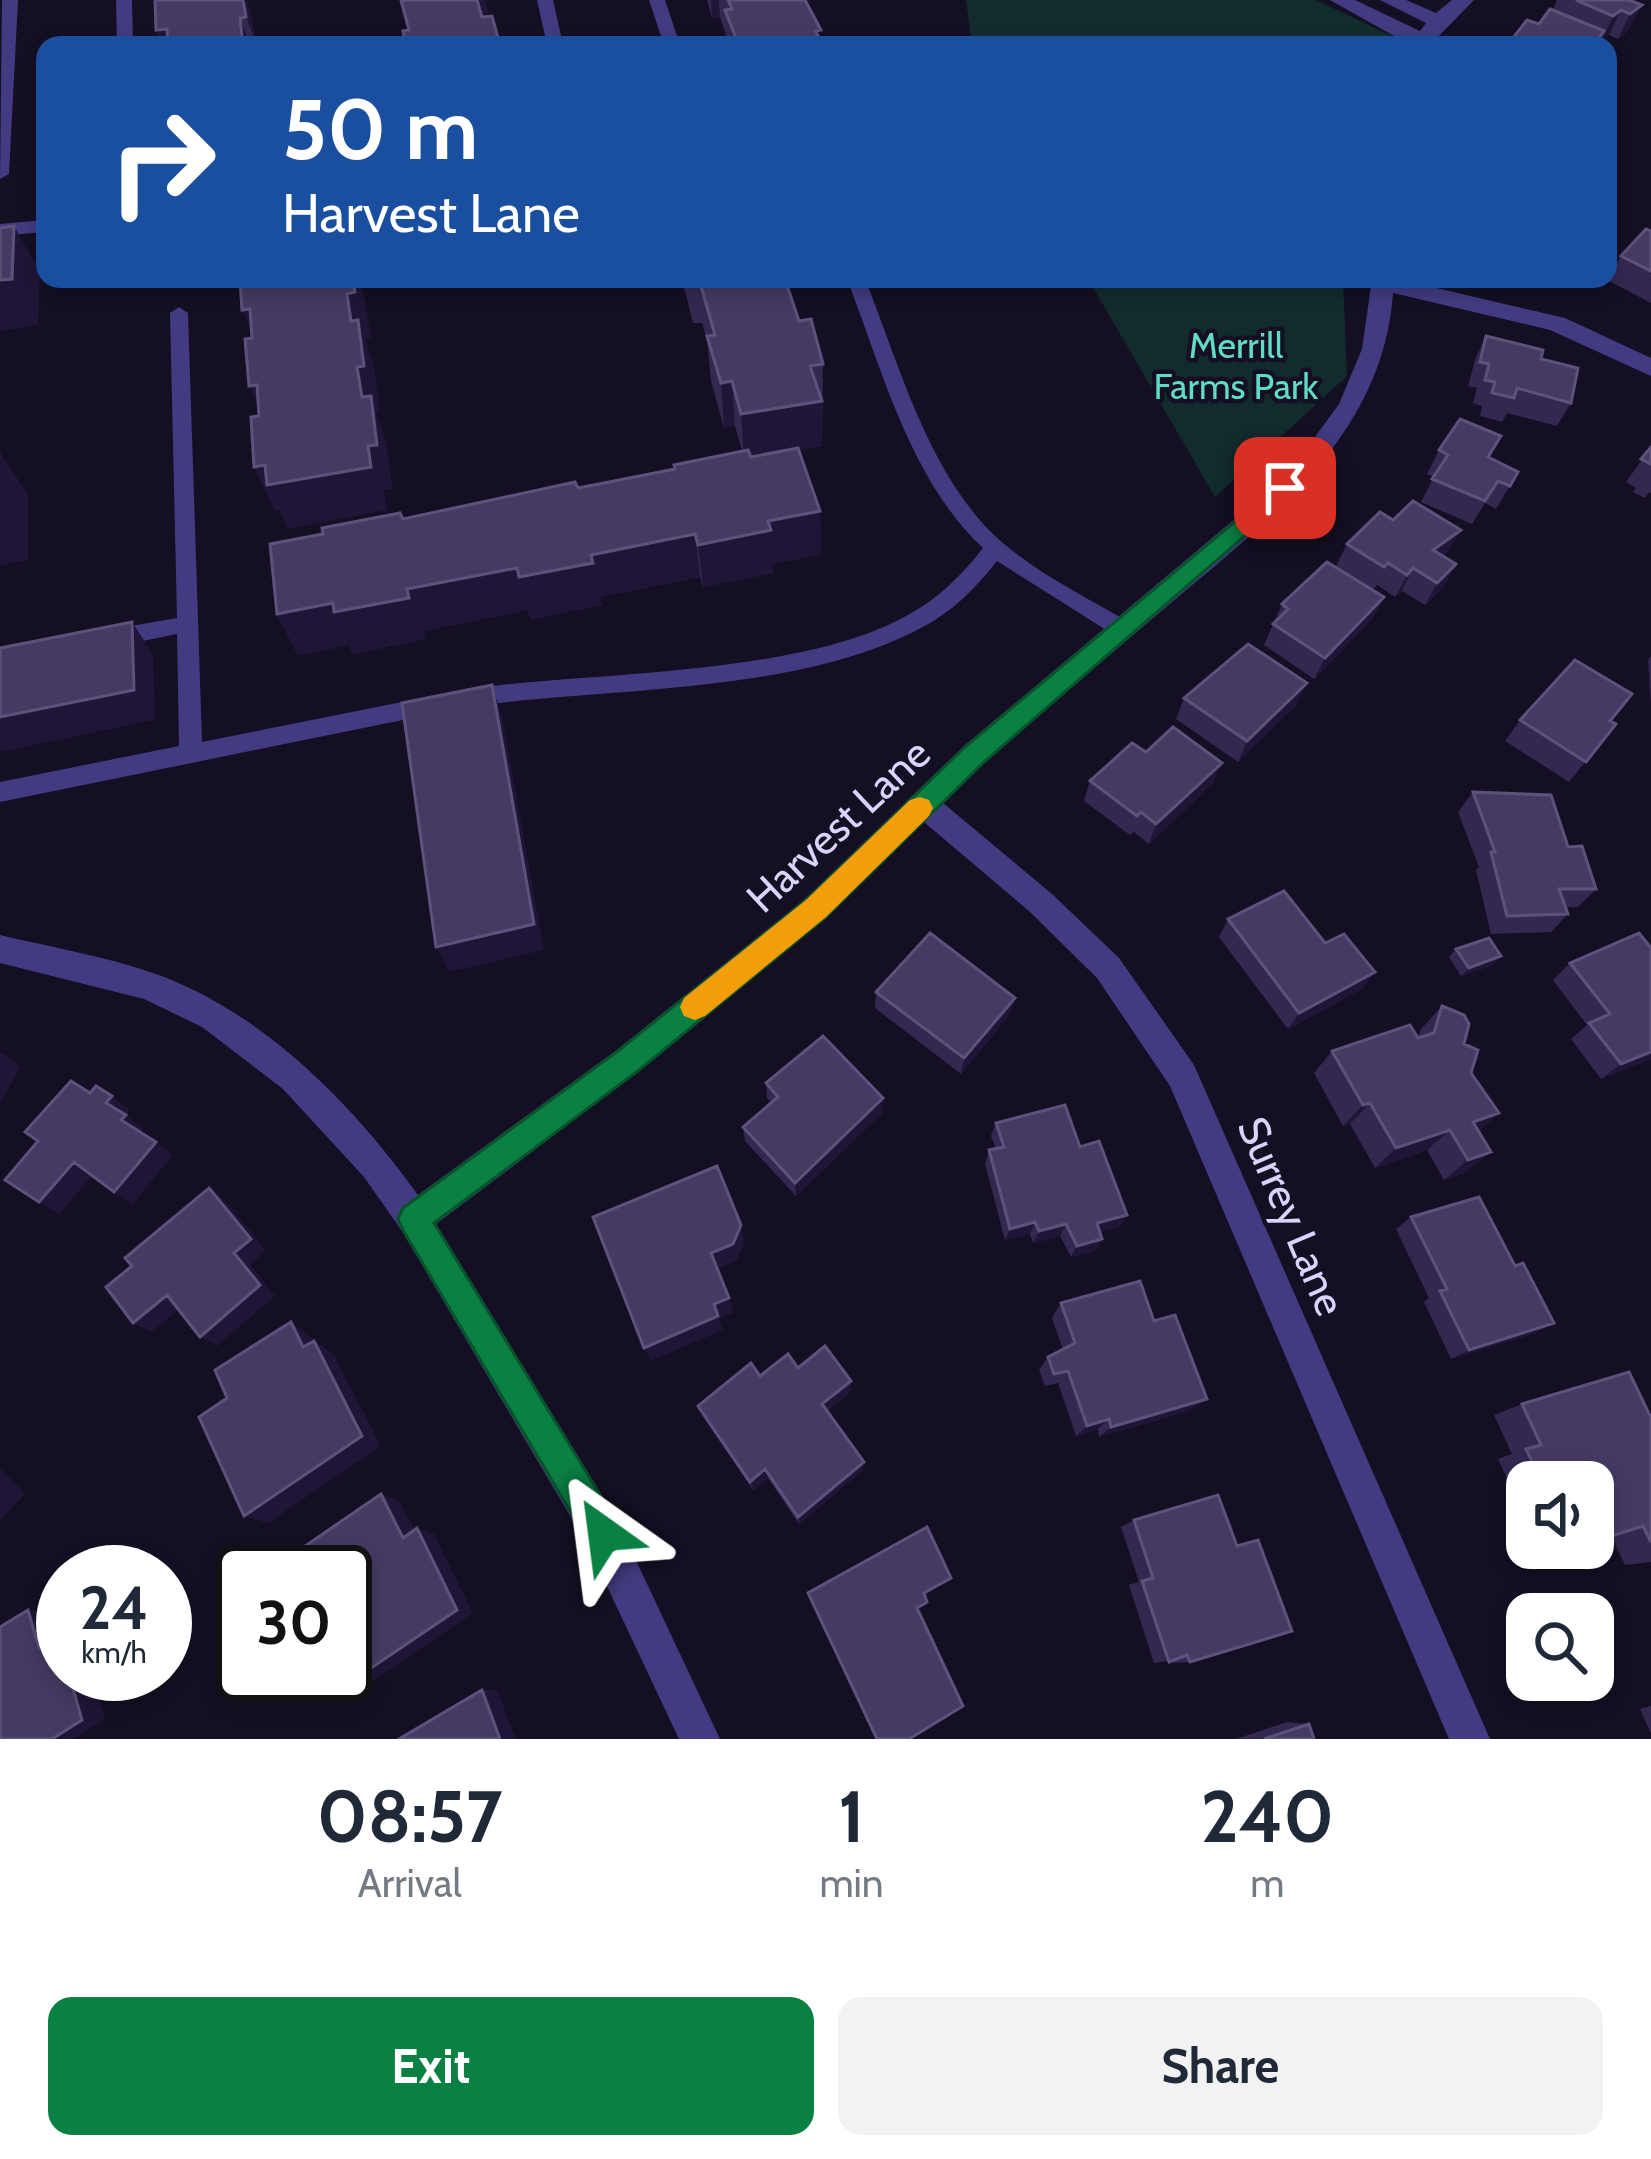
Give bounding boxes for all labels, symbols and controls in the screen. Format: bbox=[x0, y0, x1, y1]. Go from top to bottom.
text: 50 m bbox=[282, 78, 478, 180]
icon: right bbox=[84, 84, 240, 240]
text: Harvest Lane bbox=[282, 180, 580, 246]
park label: Merrill Farms Park bbox=[1154, 323, 1319, 408]
pin bbox=[1234, 437, 1336, 539]
icon: arrive bbox=[1252, 455, 1318, 521]
street label: Harvest Lane bbox=[736, 727, 940, 923]
street label: Surrey Lane bbox=[1227, 1109, 1357, 1323]
map controls bbox=[1506, 1461, 1614, 1701]
button: sound bbox=[1506, 1461, 1614, 1569]
position arrow bbox=[541, 1471, 667, 1597]
speed limit sign: 30 bbox=[216, 1545, 372, 1701]
text: 24 bbox=[80, 1571, 149, 1644]
button: search bbox=[1506, 1593, 1614, 1701]
text: km/h bbox=[81, 1634, 147, 1671]
text: 08:57 bbox=[317, 1773, 503, 1860]
text: 1 bbox=[838, 1773, 865, 1860]
text: 240 bbox=[1201, 1773, 1334, 1860]
text: Arrival bbox=[358, 1859, 462, 1907]
text: min bbox=[819, 1859, 884, 1907]
text: m bbox=[1250, 1859, 1284, 1907]
button: Exit bbox=[48, 1997, 814, 2135]
button: Share bbox=[838, 1997, 1603, 2135]

